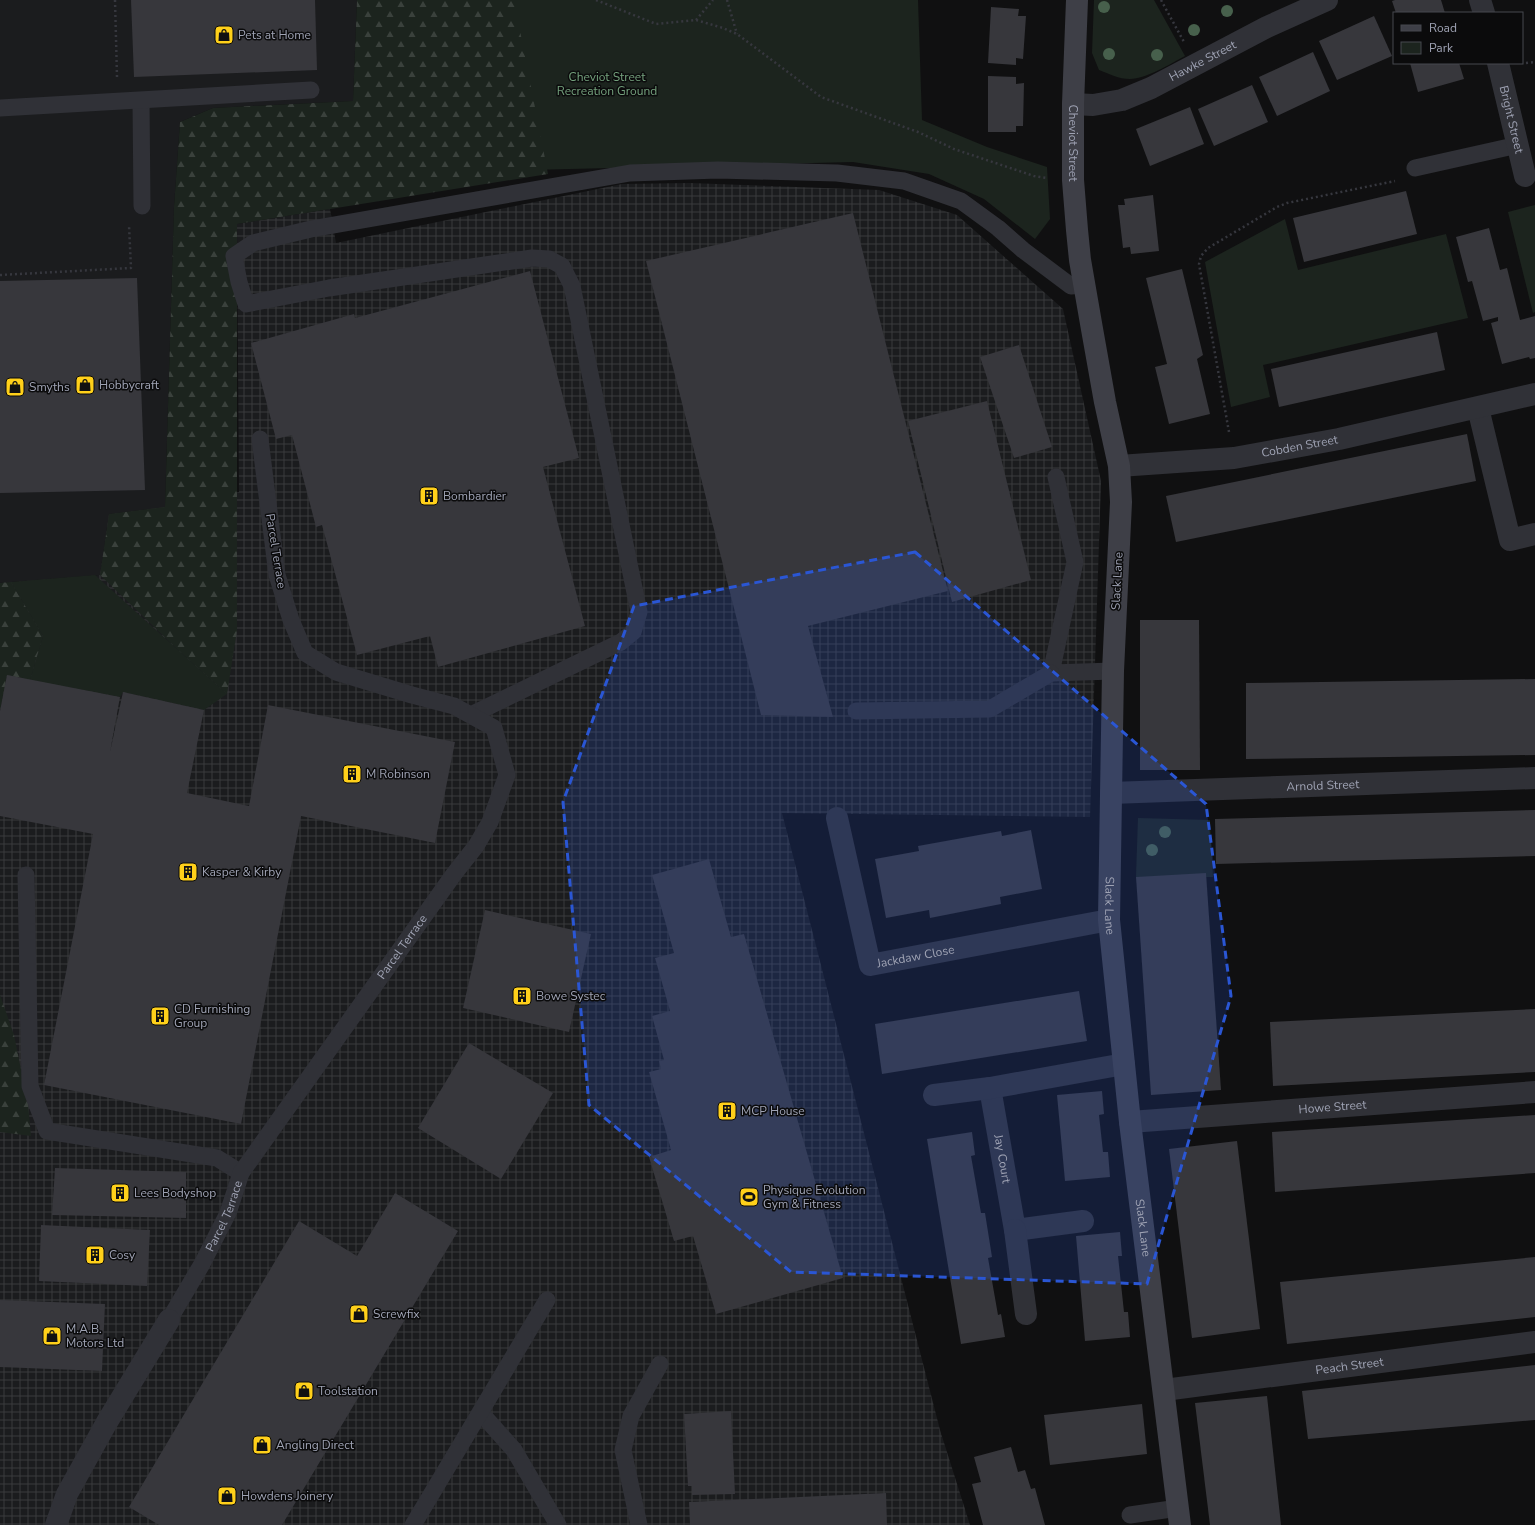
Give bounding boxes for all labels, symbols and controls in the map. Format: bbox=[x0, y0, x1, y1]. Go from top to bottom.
legend bbox=[1393, 12, 1523, 64]
text: Road bbox=[1429, 20, 1457, 36]
shop icon: Pets at Home bbox=[213, 24, 235, 46]
place label: Pets at Home bbox=[238, 27, 311, 43]
street label: Hawke Street bbox=[1166, 36, 1240, 85]
text: Park bbox=[1429, 40, 1454, 56]
park label: Cheviot Street Recreation Ground bbox=[557, 69, 657, 99]
street label: Bright Street bbox=[1496, 84, 1527, 156]
street label: Cheviot Street bbox=[1065, 104, 1081, 182]
shop icon: Hobbycraft bbox=[74, 374, 96, 396]
shop icon: Smyths bbox=[4, 376, 26, 398]
place label: Hobbycraft bbox=[99, 377, 160, 393]
place label: Smyths bbox=[29, 379, 70, 395]
street label: Cobden Street bbox=[1260, 431, 1340, 461]
building icon: Bombardier bbox=[418, 485, 440, 507]
place label: Bombardier bbox=[443, 488, 507, 504]
street label: Parcel Terrace bbox=[262, 512, 290, 590]
street label: Slack Lane bbox=[1107, 552, 1127, 610]
building icon: M Robinson bbox=[341, 763, 363, 785]
place label: M Robinson bbox=[366, 766, 430, 782]
street label: Arnold Street bbox=[1286, 776, 1360, 795]
building icon: Kasper & Kirby bbox=[177, 861, 199, 883]
place label: Kasper & Kirby bbox=[202, 864, 282, 880]
street label: Slack Lane bbox=[1101, 876, 1118, 935]
street label: Parcel Terrace bbox=[374, 911, 431, 982]
street label: Jackdaw Close bbox=[874, 941, 956, 972]
building icon: Bowe Systec bbox=[511, 985, 533, 1007]
place label: Bowe Systec bbox=[536, 988, 606, 1004]
place label: CD Furnishing Group bbox=[174, 1001, 250, 1031]
building icon: CD Furnishing Group bbox=[149, 1005, 171, 1027]
street label: Howe Street bbox=[1298, 1096, 1368, 1117]
building icon: MCP House bbox=[716, 1100, 738, 1122]
place label: MCP House bbox=[741, 1103, 805, 1119]
street label: Jay Court bbox=[990, 1132, 1015, 1185]
street label: Parcel Terrace bbox=[202, 1178, 246, 1254]
building icon: Lees Bodyshop bbox=[109, 1182, 131, 1204]
place label: Physique Evolution Gym & Fitness bbox=[763, 1182, 866, 1212]
place label: Lees Bodyshop bbox=[134, 1185, 216, 1201]
sports icon: Physique Evolution Gym & Fitness bbox=[738, 1186, 760, 1208]
street label: Slack Lane bbox=[1132, 1198, 1155, 1258]
building icon: Cosy bbox=[84, 1244, 106, 1266]
place label: Cosy bbox=[109, 1247, 136, 1263]
shop icon: Screwfix bbox=[348, 1303, 370, 1325]
place label: Screwfix bbox=[373, 1306, 420, 1322]
place label: M.A.B. Motors Ltd bbox=[66, 1321, 124, 1351]
shop icon: M.A.B. Motors Ltd bbox=[41, 1325, 63, 1347]
street label: Peach Street bbox=[1315, 1354, 1385, 1378]
shop icon: Toolstation bbox=[293, 1380, 315, 1402]
place label: Toolstation bbox=[318, 1383, 378, 1399]
shop icon: Angling Direct bbox=[251, 1434, 273, 1456]
place label: Angling Direct bbox=[276, 1437, 355, 1453]
shop icon: Howdens Joinery bbox=[216, 1485, 238, 1507]
place label: Howdens Joinery bbox=[241, 1488, 334, 1504]

